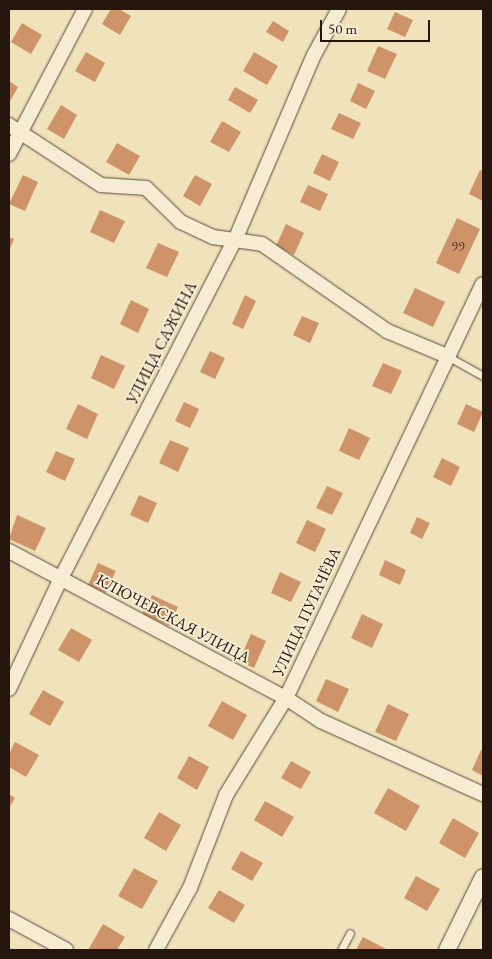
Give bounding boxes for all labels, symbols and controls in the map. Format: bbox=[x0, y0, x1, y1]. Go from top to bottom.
scale bar bbox=[322, 10, 432, 42]
text: 50 m bbox=[328, 19, 357, 38]
house number: 99 bbox=[451, 238, 465, 254]
street label: УЛИЦА САЖИНА bbox=[123, 278, 201, 408]
street label: УЛИЦА ПУГАЧЁВА bbox=[269, 544, 345, 680]
street label: КЛЮЧЕВСКАЯ УЛИЦА bbox=[93, 570, 253, 668]

